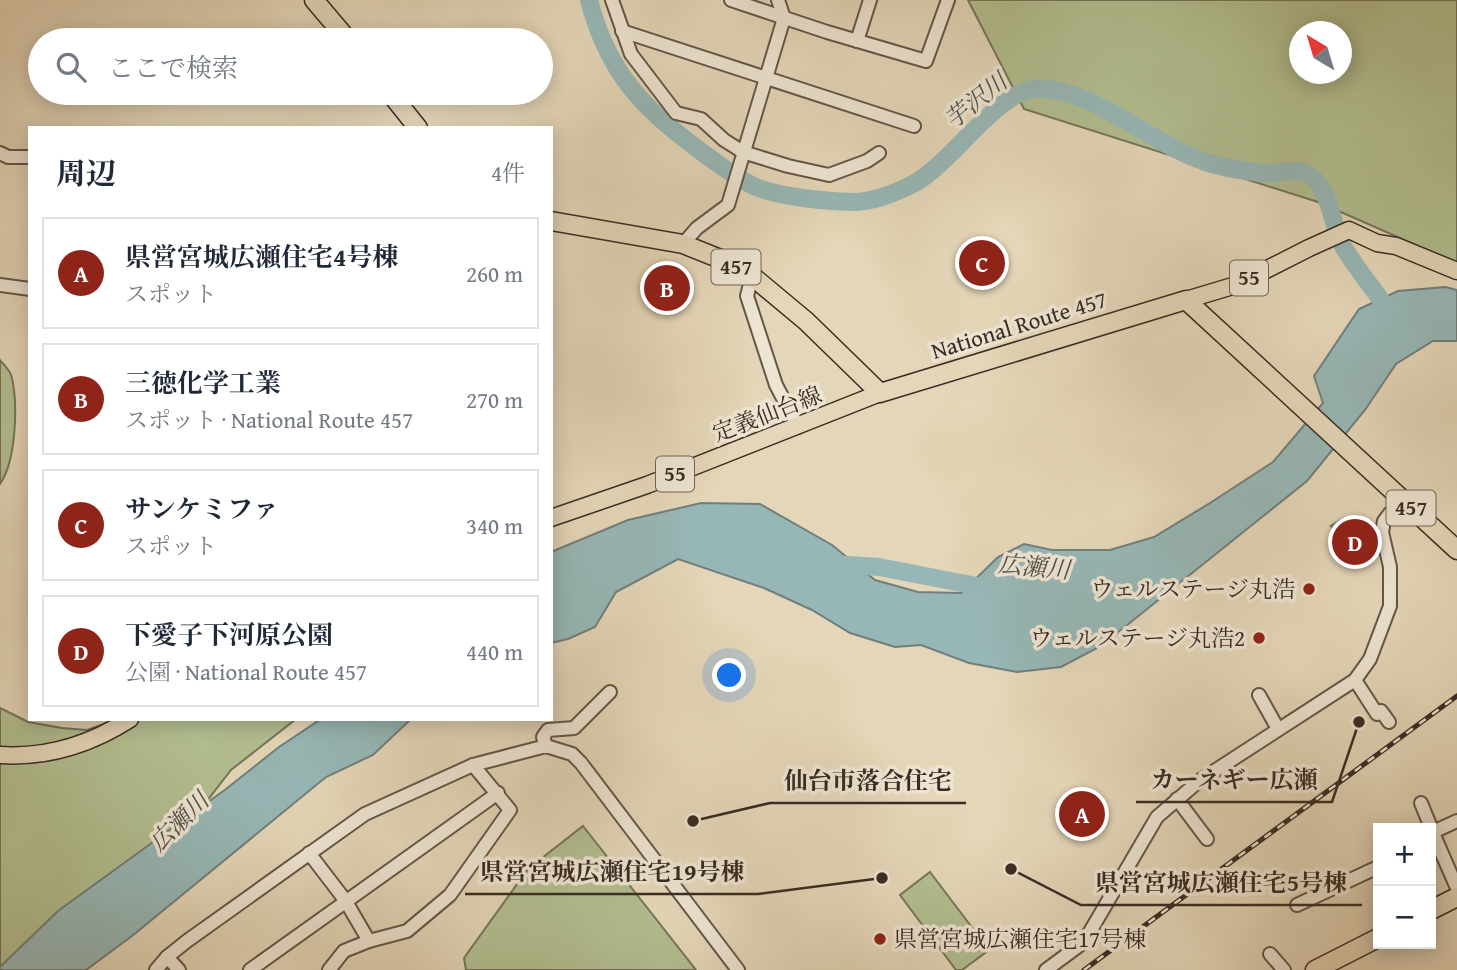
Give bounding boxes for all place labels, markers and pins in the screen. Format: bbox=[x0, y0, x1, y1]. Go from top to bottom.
pin: C bbox=[959, 237, 1005, 289]
pin: B bbox=[644, 262, 690, 314]
pin: D bbox=[1332, 516, 1378, 568]
place label: ウェルステージ丸浩 bbox=[1091, 572, 1295, 605]
marker: ウェルステージ丸浩 bbox=[1301, 581, 1317, 597]
place label: ウェルステージ丸浩2 bbox=[1029, 621, 1245, 654]
marker: ウェルステージ丸浩2 bbox=[1251, 630, 1267, 646]
callout: カーネギー広瀬 bbox=[1136, 757, 1332, 802]
callout: 仙台市落合住宅 bbox=[770, 758, 966, 803]
pin: A bbox=[1059, 788, 1105, 840]
callout: 県営宮城広瀬住宅19号棟 bbox=[465, 849, 758, 894]
callout: 県営宮城広瀬住宅5号棟 bbox=[1081, 860, 1362, 905]
place label: 県営宮城広瀬住宅17号棟 bbox=[894, 922, 1146, 955]
marker: 県営宮城広瀬住宅17号棟 bbox=[872, 931, 888, 947]

